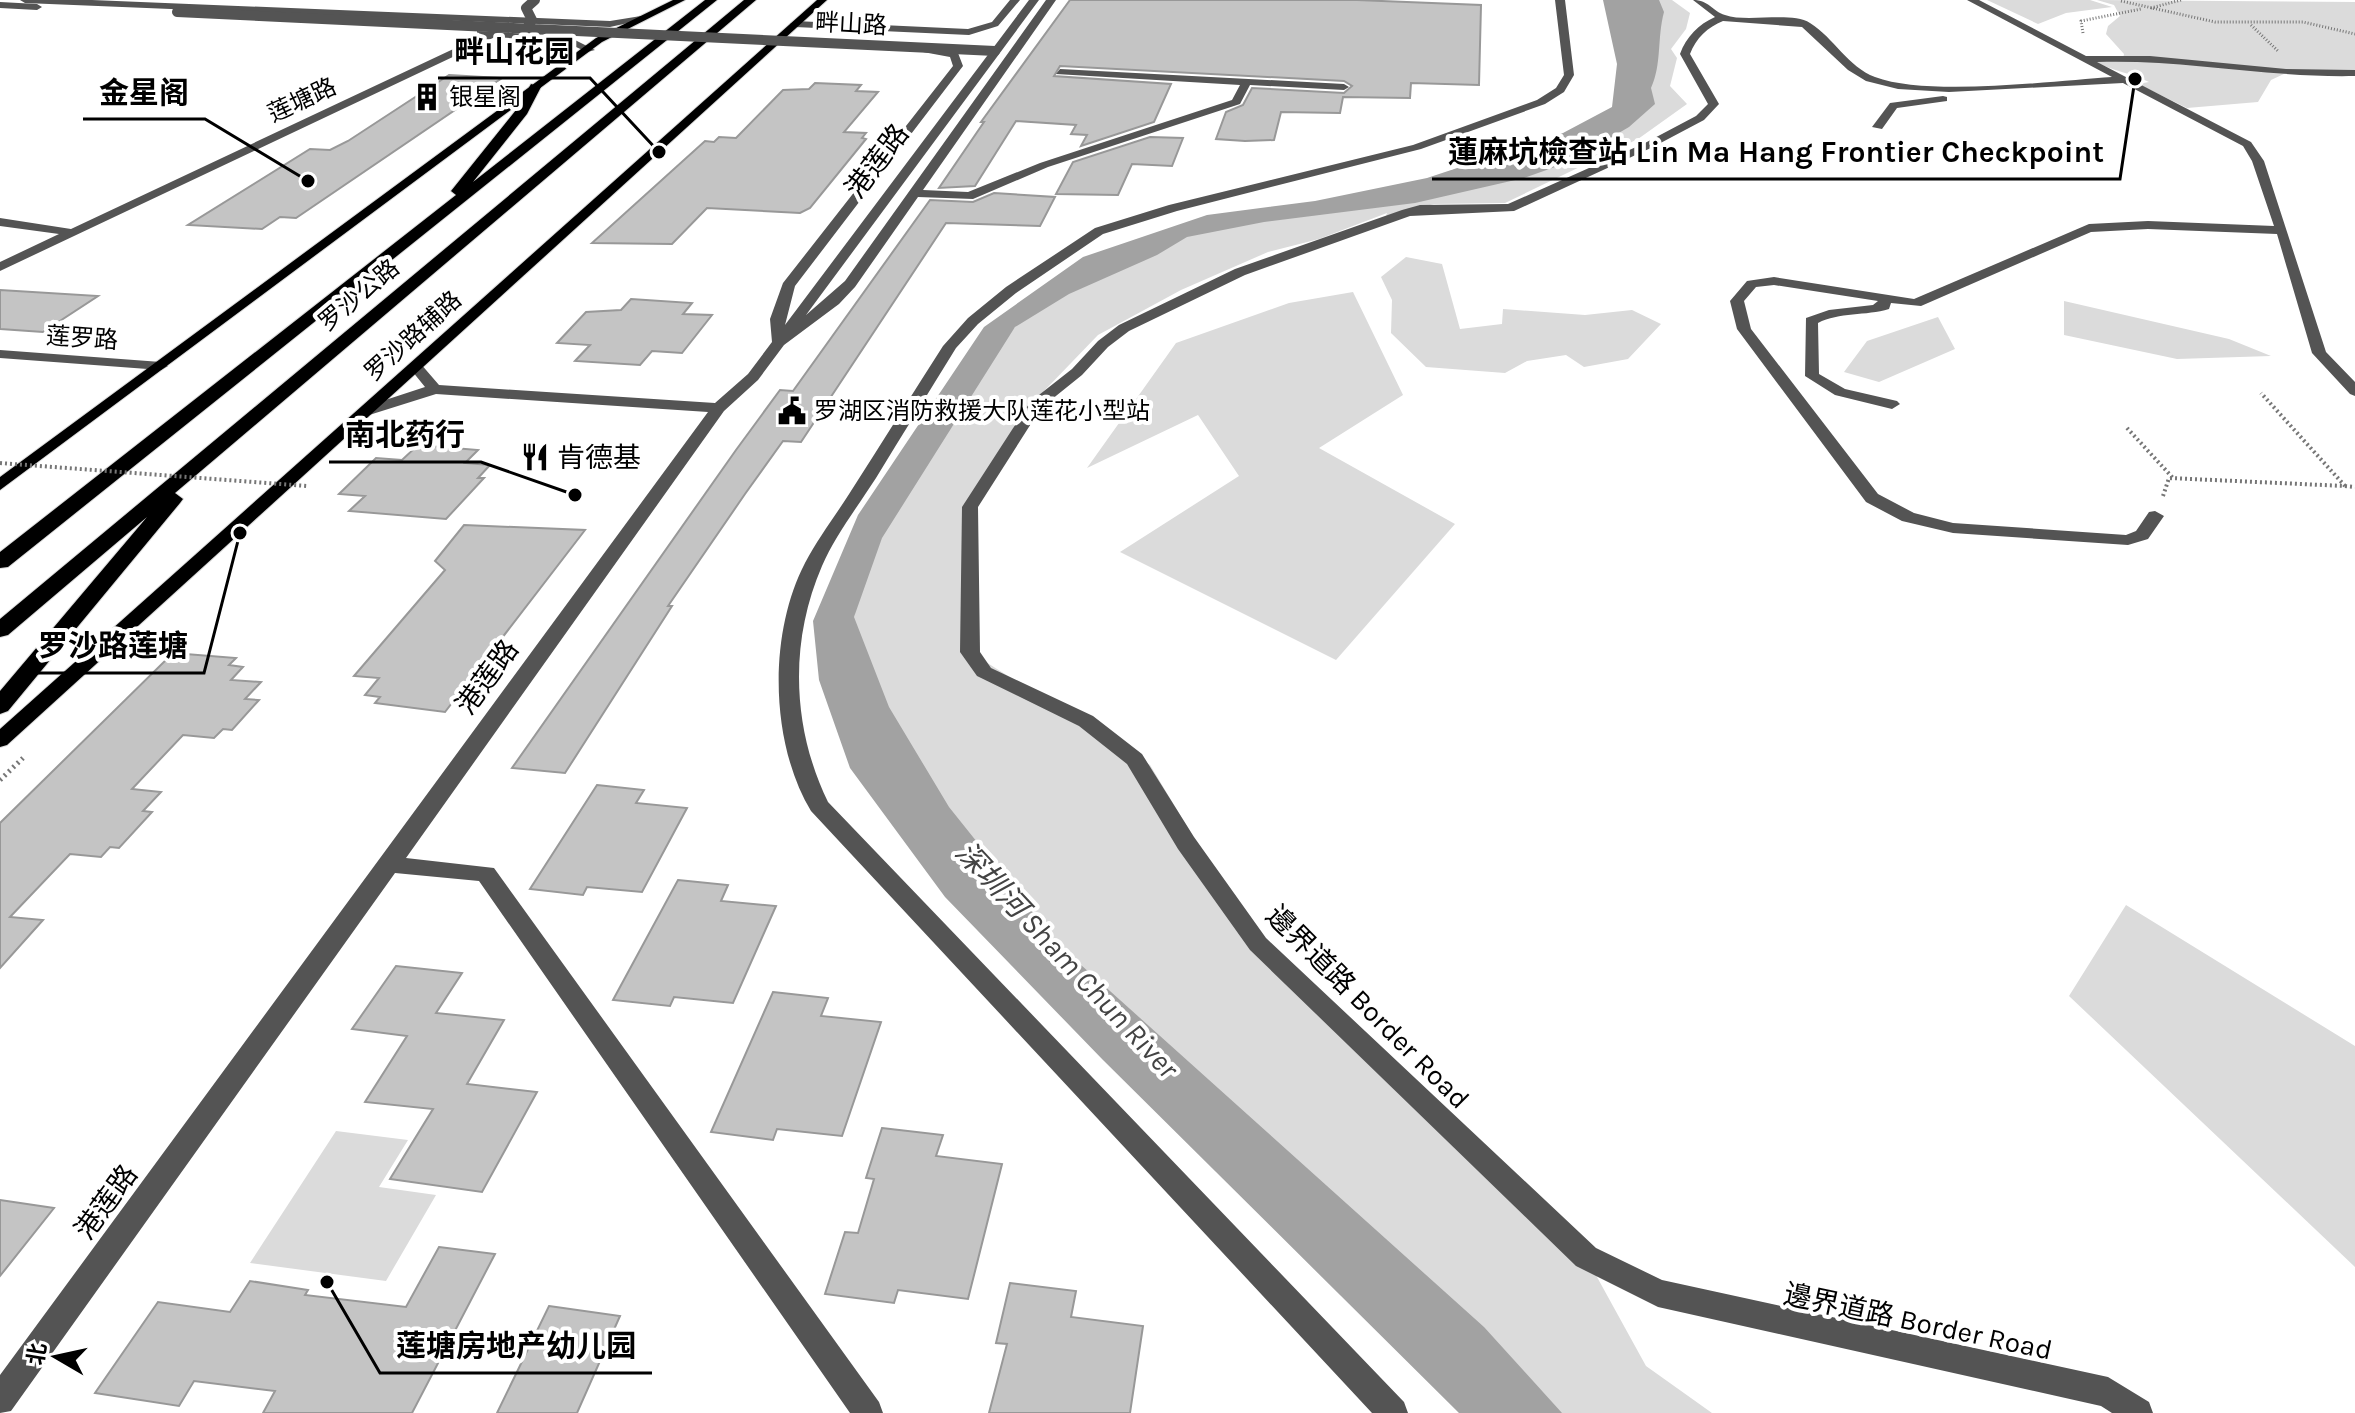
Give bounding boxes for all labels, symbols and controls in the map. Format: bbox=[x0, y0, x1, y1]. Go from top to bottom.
street label: 畔山路 bbox=[814, 8, 888, 40]
callout: 畔山花园 bbox=[438, 24, 590, 78]
text: 畔山花园 bbox=[454, 34, 574, 70]
callout: 金星阁 bbox=[83, 65, 205, 119]
street label: 莲塘路 bbox=[263, 72, 341, 128]
text: 金星阁 bbox=[99, 75, 189, 111]
building icon: 银星阁 bbox=[412, 82, 442, 112]
place label: 银星阁 bbox=[449, 83, 521, 111]
street label: 港莲路 bbox=[839, 118, 915, 204]
callout: 蓮麻坑檢查站 Lin Ma Hang Frontier Checkpoint bbox=[1432, 125, 2120, 179]
text: 蓮麻坑檢查站 Lin Ma Hang Frontier Checkpoint bbox=[1448, 134, 2104, 170]
street label: 罗沙公路 bbox=[313, 253, 405, 337]
street label: 罗沙路辅路 bbox=[359, 285, 467, 387]
street label: 莲罗路 bbox=[45, 322, 119, 354]
public building icon: 罗湖区消防救援大队莲花小型站 bbox=[777, 396, 807, 426]
place label: 罗湖区消防救援大队莲花小型站 bbox=[814, 397, 1150, 425]
callout: 南北药行 bbox=[329, 408, 481, 462]
text: 南北药行 bbox=[345, 417, 465, 453]
place label: 肯德基 bbox=[557, 441, 641, 474]
restaurant icon: 肯德基 bbox=[520, 442, 550, 472]
callout: 罗沙路莲塘 bbox=[22, 619, 204, 673]
text: 罗沙路莲塘 bbox=[38, 628, 188, 664]
street label: 港莲路 bbox=[449, 633, 525, 721]
water label: 深圳河 Sham Chun River bbox=[948, 834, 1187, 1087]
street label: 邊界道路 Border Road bbox=[1260, 899, 1476, 1115]
street label: 港莲路 bbox=[68, 1158, 144, 1246]
street label: 邊界道路 Border Road bbox=[1781, 1277, 2055, 1367]
north arrow bbox=[16, 1317, 96, 1397]
callout: 莲塘房地产幼儿园 bbox=[380, 1319, 652, 1373]
text: 莲塘房地产幼儿园 bbox=[396, 1328, 636, 1364]
text: 北 bbox=[23, 1341, 52, 1367]

